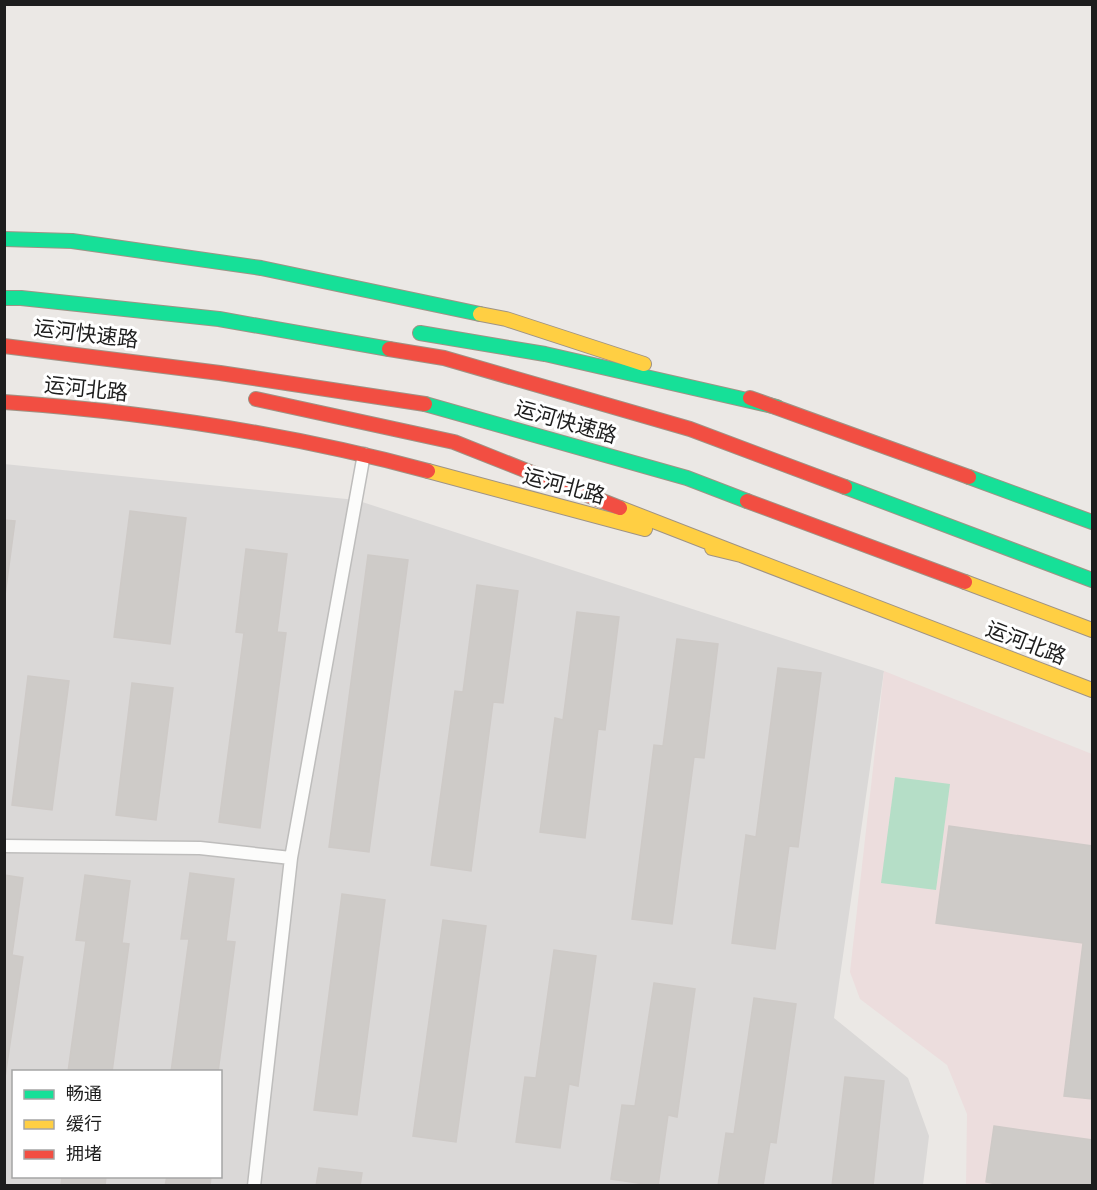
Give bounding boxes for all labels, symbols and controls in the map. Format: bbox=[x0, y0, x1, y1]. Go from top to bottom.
street label: 运河快速路 bbox=[32, 313, 140, 355]
street label: 运河北路 bbox=[43, 370, 129, 408]
street label: 运河快速路 bbox=[511, 393, 621, 451]
street label: 运河北路 bbox=[520, 461, 608, 511]
street label: 运河北路 bbox=[981, 614, 1071, 672]
legend bbox=[12, 1070, 222, 1178]
text: 畅通 bbox=[66, 1081, 102, 1107]
text: 缓行 bbox=[66, 1111, 102, 1137]
text: 拥堵 bbox=[66, 1141, 102, 1167]

